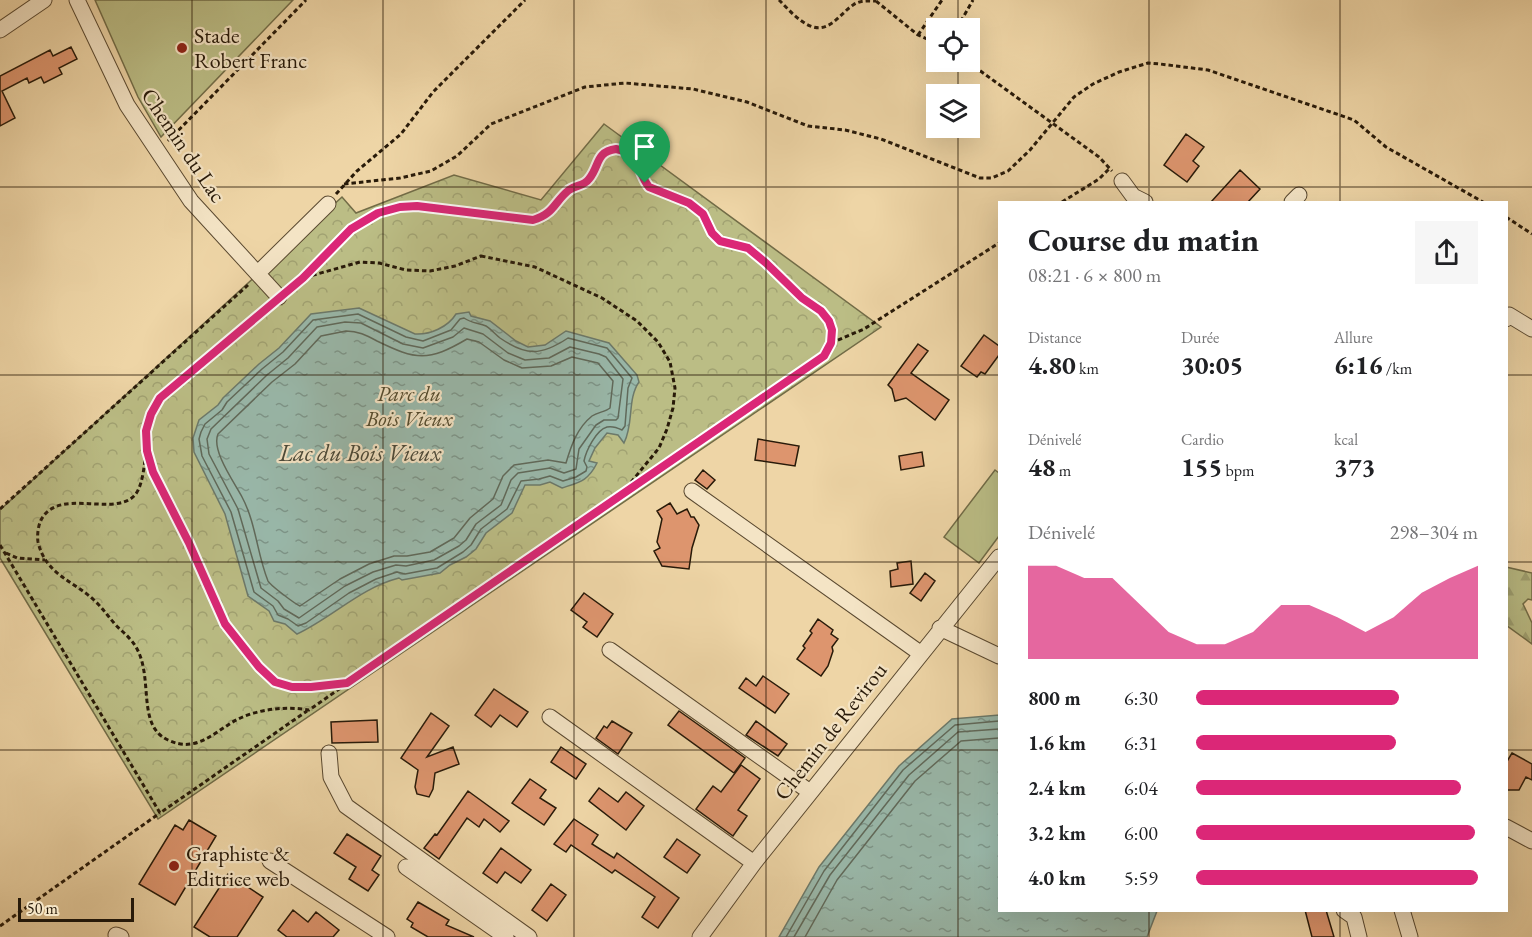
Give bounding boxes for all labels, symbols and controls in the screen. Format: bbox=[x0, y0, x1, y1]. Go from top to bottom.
map controls bbox=[926, 18, 980, 138]
button: locate bbox=[926, 18, 980, 72]
place label: Stade Robert Franc bbox=[194, 21, 307, 75]
marker: Stade Robert Franc bbox=[175, 41, 189, 55]
street label: Chemin du Lac bbox=[135, 83, 232, 208]
button: layers bbox=[926, 84, 980, 138]
pin bbox=[619, 121, 670, 183]
icon: arrive bbox=[628, 130, 661, 163]
text: Course du matin bbox=[1028, 218, 1259, 261]
button: share bbox=[1415, 221, 1478, 284]
text: 08:21 · 6 × 800 m bbox=[1028, 262, 1161, 288]
text: Distance bbox=[1028, 327, 1081, 348]
text: Durée bbox=[1181, 327, 1219, 348]
text: Allure bbox=[1334, 327, 1373, 348]
text: 4.80 bbox=[1028, 348, 1076, 382]
text: 30:05 bbox=[1181, 348, 1243, 382]
text: 6:16 bbox=[1334, 348, 1383, 382]
text: km bbox=[1076, 358, 1099, 379]
text: /km bbox=[1383, 358, 1412, 379]
park label: Parc du Bois Vieux bbox=[365, 379, 454, 433]
text: Dénivelé bbox=[1028, 429, 1082, 450]
text: Cardio bbox=[1181, 429, 1224, 450]
text: kcal bbox=[1334, 429, 1358, 450]
water label: Lac du Bois Vieux bbox=[278, 437, 443, 468]
text: 48 bbox=[1028, 450, 1056, 484]
text: 155 bbox=[1181, 450, 1222, 484]
text: 373 bbox=[1334, 450, 1375, 484]
text: m bbox=[1056, 460, 1071, 481]
text: bpm bbox=[1222, 460, 1254, 481]
text: Dénivelé bbox=[1028, 519, 1095, 545]
text: 298–304 m bbox=[1390, 519, 1478, 545]
street label: Chemin de Revirou bbox=[767, 656, 894, 806]
text: 800 m bbox=[1028, 685, 1081, 711]
text: 6:30 bbox=[1124, 685, 1158, 711]
text: 1.6 km bbox=[1028, 730, 1086, 756]
text: 6:31 bbox=[1124, 730, 1158, 756]
text: 2.4 km bbox=[1028, 775, 1086, 801]
text: 6:04 bbox=[1124, 775, 1158, 801]
text: 3.2 km bbox=[1028, 820, 1086, 846]
text: 6:00 bbox=[1124, 820, 1158, 846]
place label: Graphiste & Editrice web bbox=[186, 839, 290, 893]
marker: Graphiste & Editrice web bbox=[167, 859, 181, 873]
text: 4.0 km bbox=[1028, 865, 1086, 891]
text: 5:59 bbox=[1124, 865, 1158, 891]
scale bar bbox=[18, 895, 134, 922]
text: 50 m bbox=[27, 898, 58, 919]

